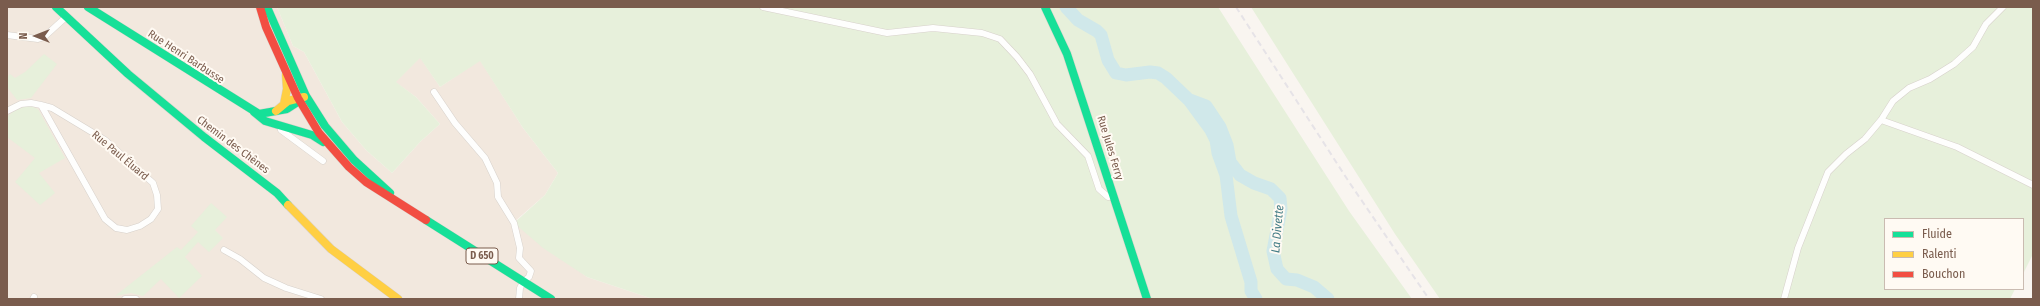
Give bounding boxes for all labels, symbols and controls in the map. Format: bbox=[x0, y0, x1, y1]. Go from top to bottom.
north arrow bbox=[16, 16, 56, 56]
street label: Rue Henri Barbusse bbox=[145, 27, 227, 87]
text: N bbox=[17, 33, 30, 39]
street label: Chemin des Chênes bbox=[194, 113, 272, 177]
street label: Rue Jules Ferry bbox=[1094, 114, 1126, 182]
street label: Rue Paul Éluard bbox=[89, 128, 151, 184]
water label: La Divette bbox=[1269, 204, 1287, 254]
legend bbox=[1884, 218, 2024, 290]
text: Fluide bbox=[1922, 227, 1952, 241]
text: Ralenti bbox=[1922, 247, 1957, 261]
road number: D 650 bbox=[466, 248, 498, 264]
text: Bouchon bbox=[1922, 267, 1965, 281]

